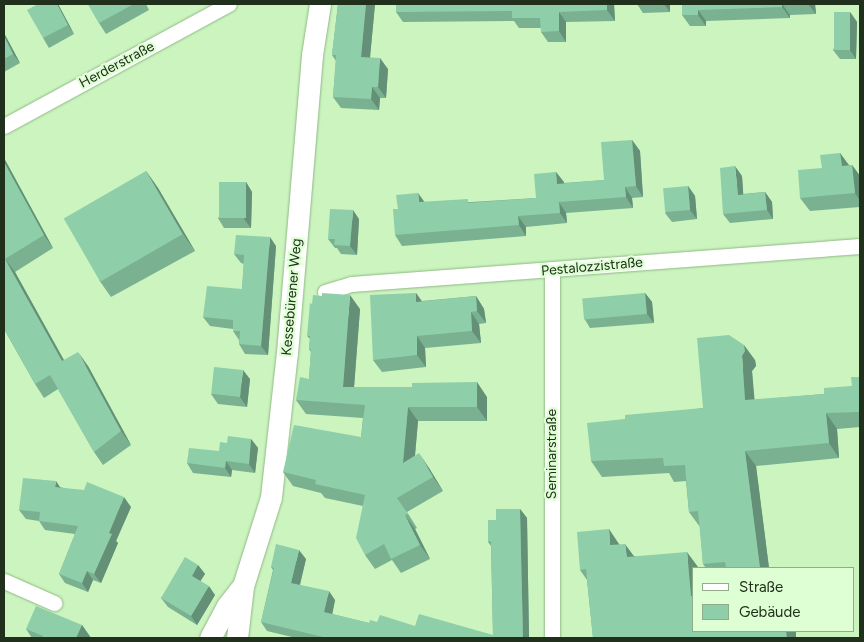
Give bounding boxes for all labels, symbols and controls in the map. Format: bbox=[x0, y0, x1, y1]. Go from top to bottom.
street label: Herderstraße bbox=[77, 38, 157, 92]
street label: Kessebürener Weg bbox=[279, 238, 305, 356]
street label: Pestalozzistraße bbox=[540, 254, 644, 280]
street label: Seminarstraße bbox=[544, 409, 560, 499]
legend bbox=[692, 567, 854, 632]
text: Straße bbox=[739, 578, 783, 596]
text: Gebäude bbox=[739, 603, 800, 621]

